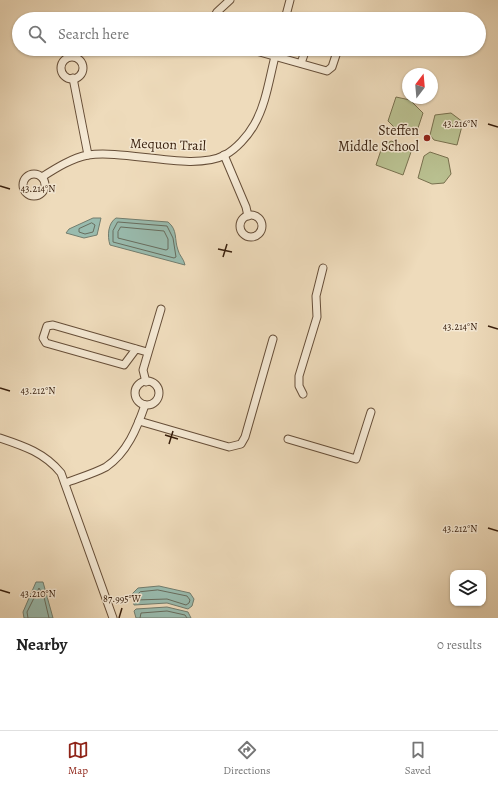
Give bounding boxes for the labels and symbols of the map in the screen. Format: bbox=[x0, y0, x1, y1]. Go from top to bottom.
north arrow bbox=[402, 68, 438, 104]
text: 43.216°N bbox=[443, 117, 477, 130]
place label: Steffen Middle School bbox=[338, 121, 420, 156]
marker: Steffen Middle School bbox=[422, 133, 432, 143]
street label: Mequon Trail bbox=[129, 134, 207, 155]
text: 43.214°N bbox=[21, 182, 55, 195]
text: 43.214°N bbox=[443, 320, 477, 333]
text: 43.212°N bbox=[21, 384, 55, 397]
text: 43.212°N bbox=[443, 522, 477, 535]
text: 43.210°N bbox=[20, 587, 56, 600]
text: 87.995°W bbox=[103, 592, 142, 605]

